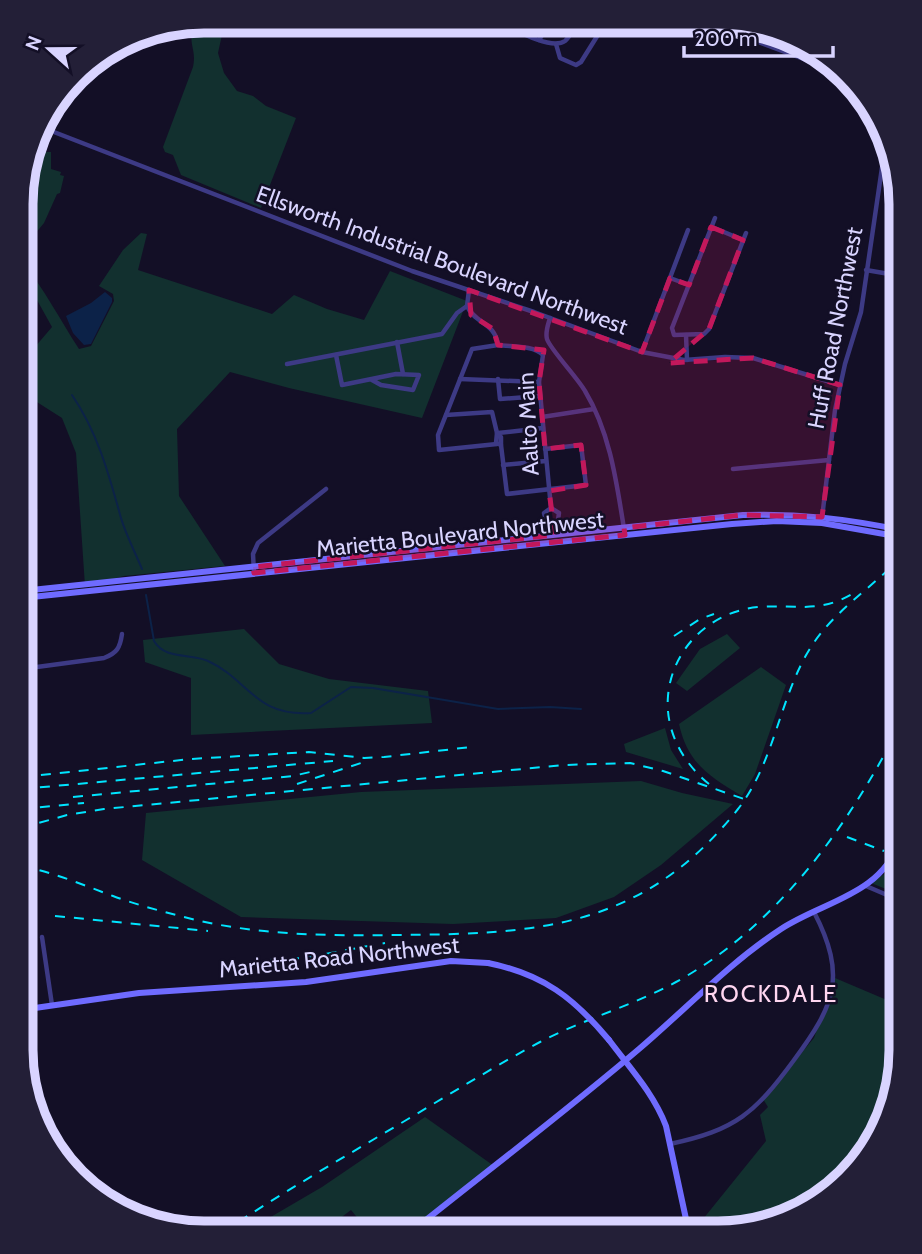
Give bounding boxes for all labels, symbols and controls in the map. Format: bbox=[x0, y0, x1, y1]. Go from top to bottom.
north arrow bbox=[14, 14, 84, 84]
scale bar bbox=[684, 14, 833, 58]
text: 200 m bbox=[694, 26, 757, 51]
text: N bbox=[20, 33, 47, 53]
street label: Ellsworth Industrial Boulevard Northwest bbox=[252, 180, 632, 341]
street label: Huff Road Northwest bbox=[802, 225, 868, 431]
street label: Aalto Main bbox=[511, 372, 545, 476]
street label: Marietta Boulevard Northwest bbox=[315, 505, 606, 563]
street label: Marietta Road Northwest bbox=[217, 930, 461, 984]
district label: ROCKDALE bbox=[704, 979, 838, 1008]

